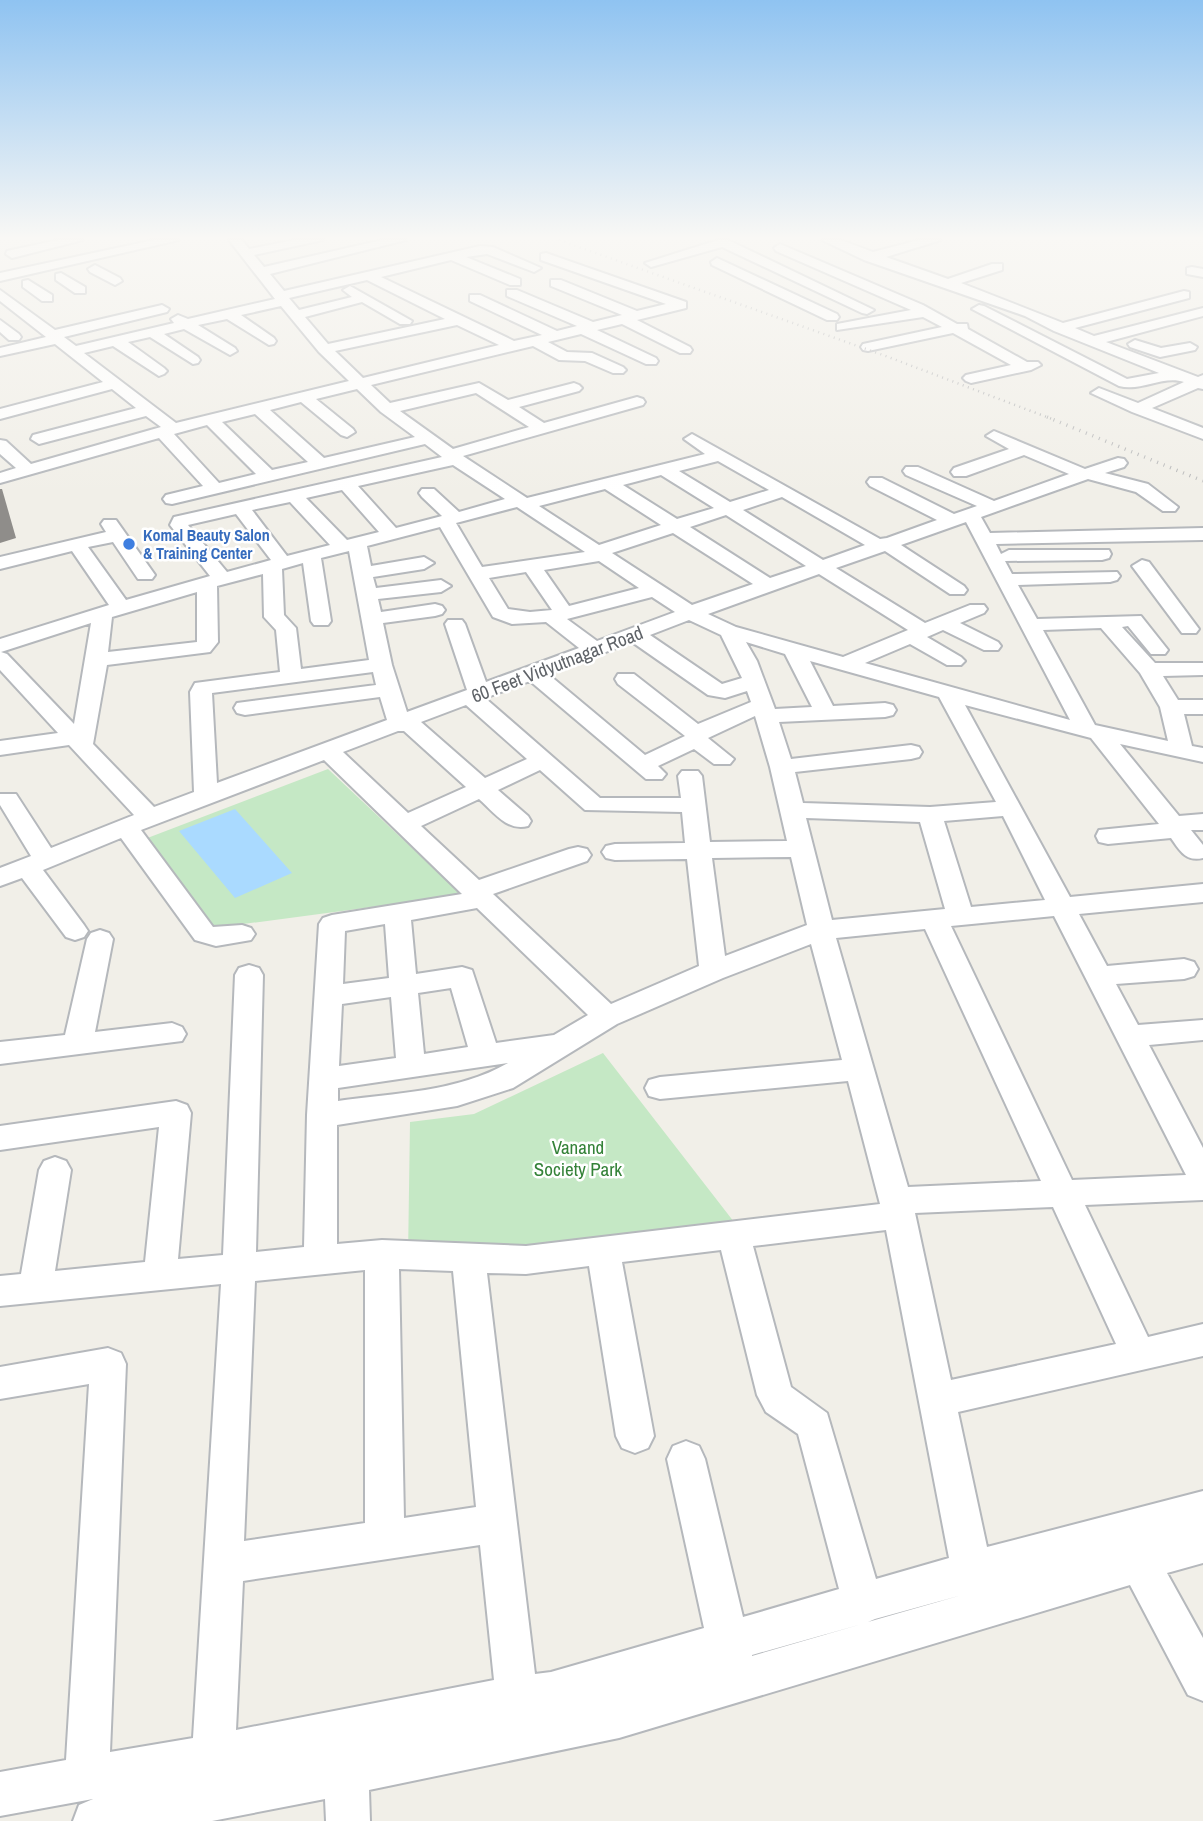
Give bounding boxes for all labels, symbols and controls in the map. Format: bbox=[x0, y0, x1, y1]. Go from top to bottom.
place label: Komal Beauty Salon & Training Center bbox=[143, 524, 270, 564]
marker: Komal Beauty Salon & Training Center bbox=[121, 536, 137, 552]
street label: 60 Feet Vidyutnagar Road bbox=[468, 619, 646, 709]
park label: Vanand Society Park bbox=[534, 1134, 622, 1182]

